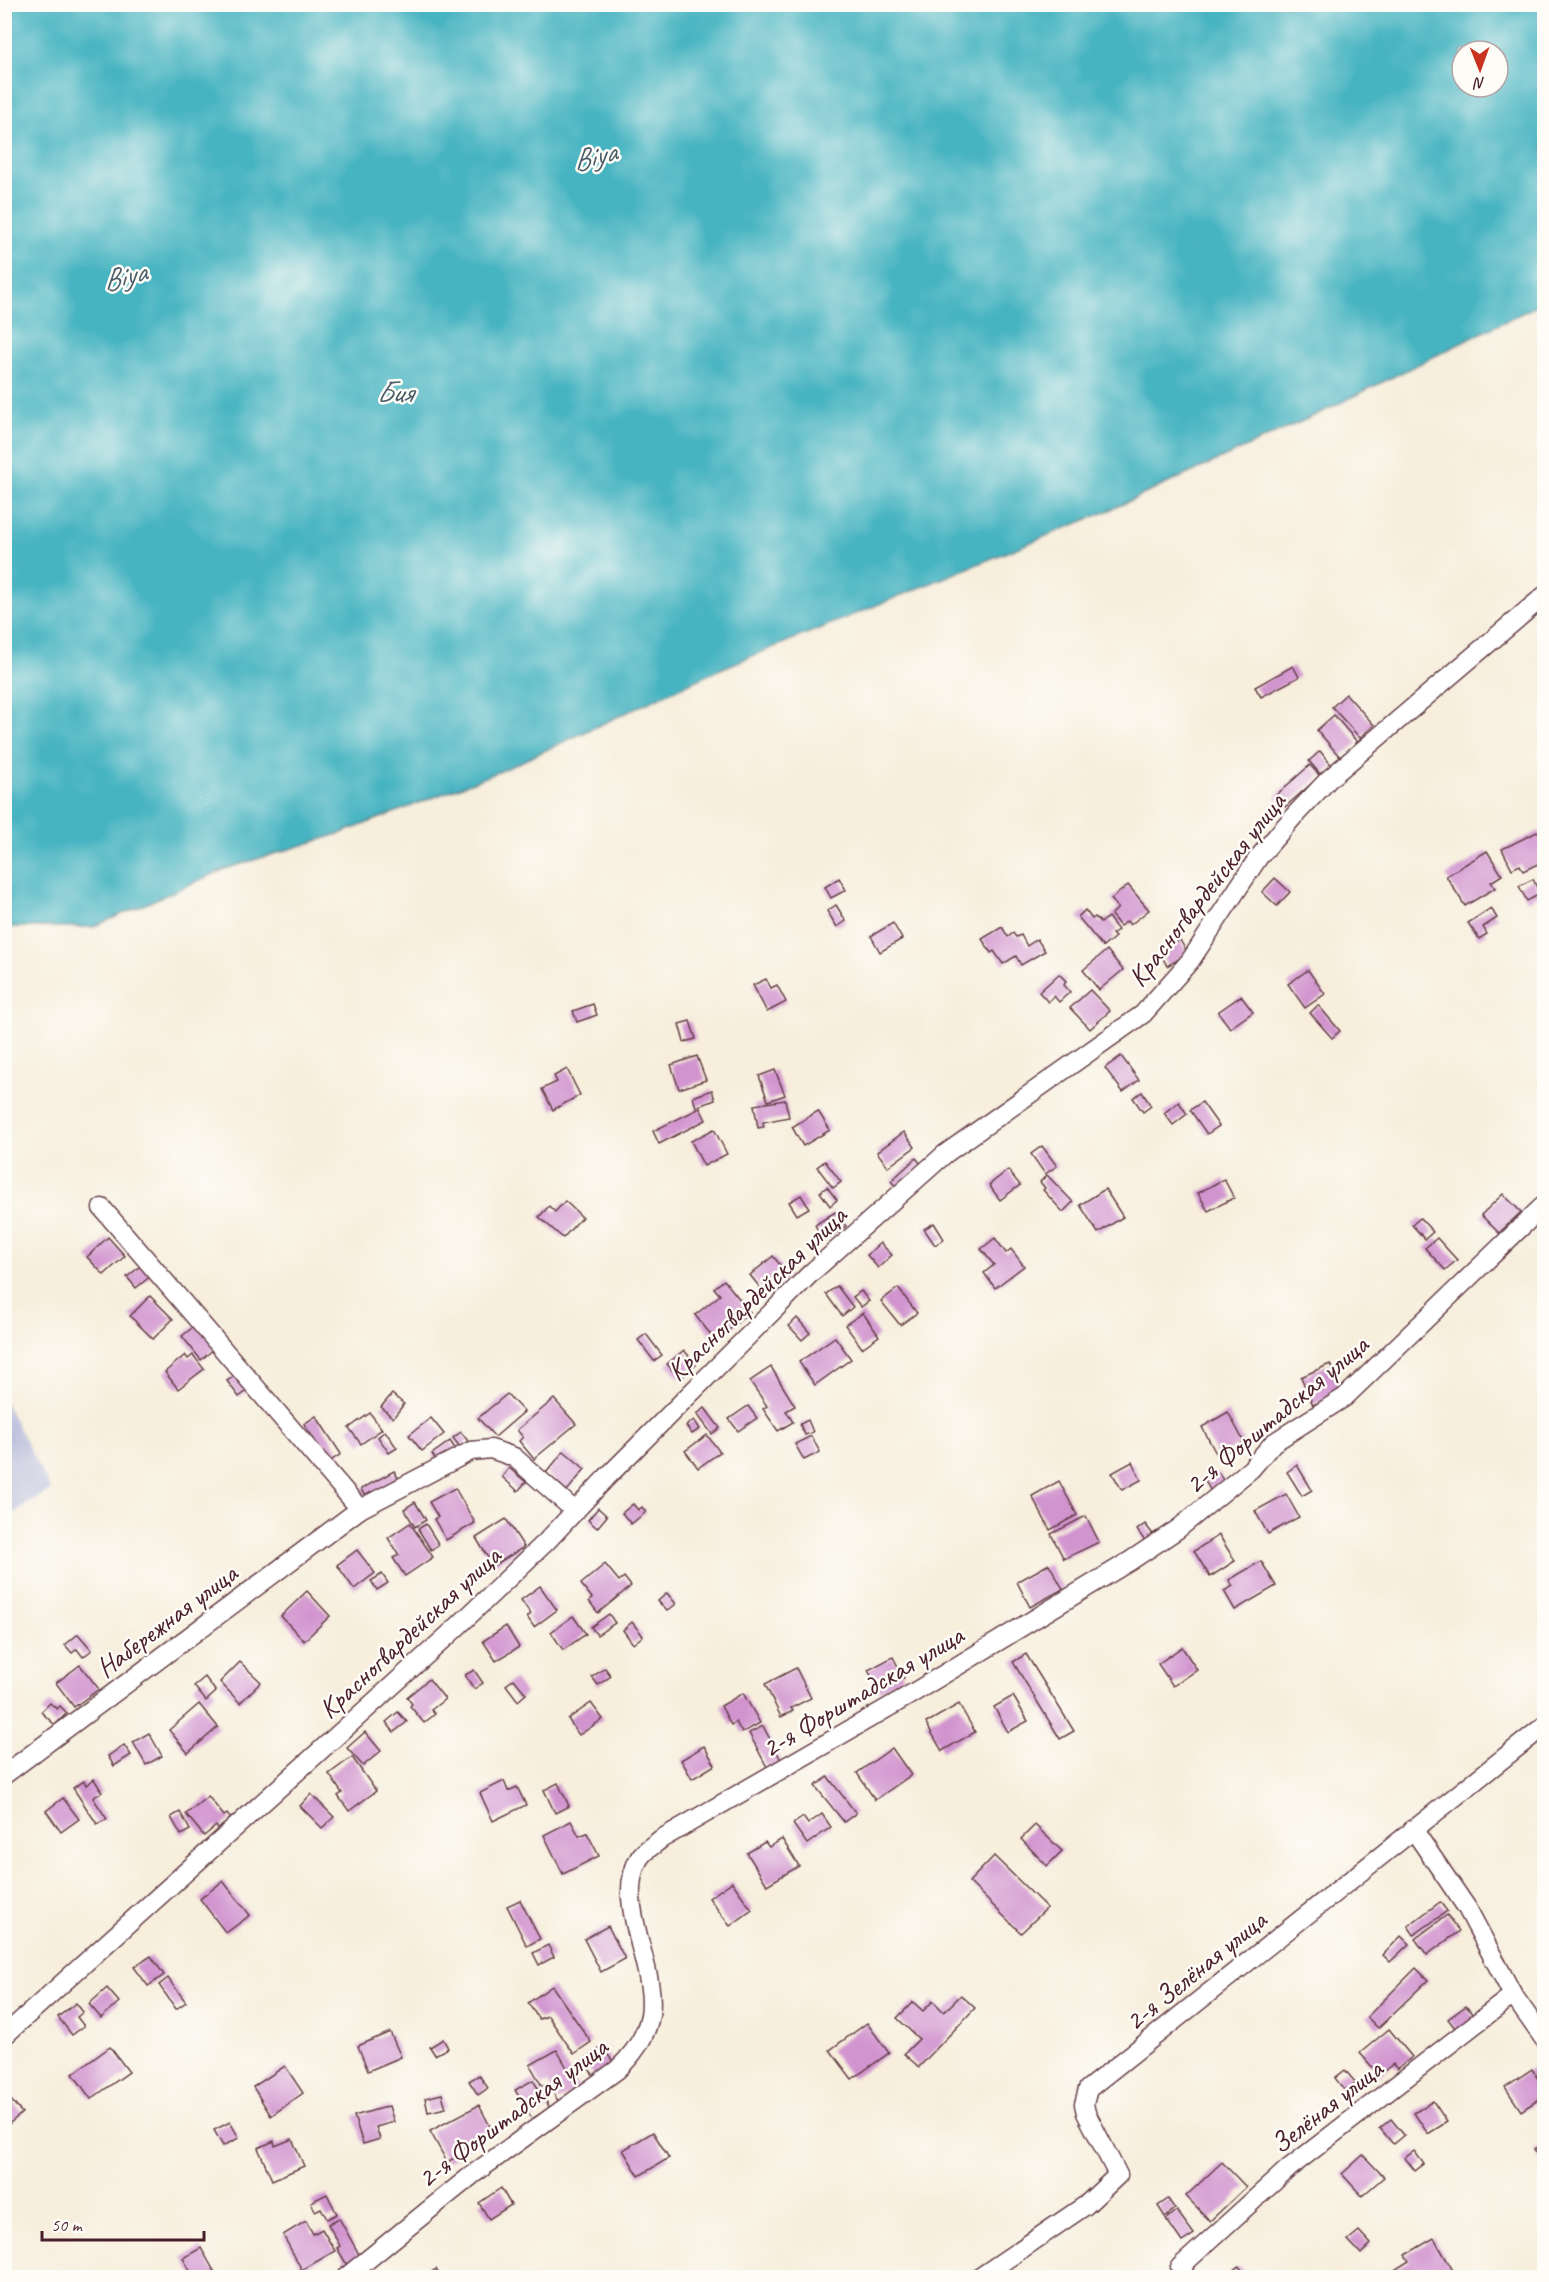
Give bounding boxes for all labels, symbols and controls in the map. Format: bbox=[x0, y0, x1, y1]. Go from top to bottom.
north arrow bbox=[1450, 39, 1510, 99]
text: N bbox=[1472, 73, 1485, 93]
water label: Biya bbox=[568, 132, 623, 180]
water label: Biya bbox=[98, 252, 153, 300]
water label: Бия bbox=[376, 373, 417, 411]
street label: Красногвардейская улица bbox=[1120, 784, 1294, 993]
street label: Красногвардейская улица bbox=[659, 1197, 855, 1388]
street label: 2-я Форштадская улица bbox=[1177, 1326, 1377, 1501]
street label: Красногвардейская улица bbox=[311, 1538, 509, 1726]
street label: Набережная улица bbox=[89, 1555, 245, 1685]
street label: 2-я Форштадская улица bbox=[755, 1617, 971, 1765]
street label: 2-я Зелёная улица bbox=[1117, 1902, 1275, 2038]
street label: 2-я Форштадская улица bbox=[410, 2028, 616, 2195]
street label: Зелёная улица bbox=[1263, 2051, 1391, 2161]
scale bar bbox=[42, 2204, 204, 2242]
text: 50 m bbox=[51, 2214, 84, 2236]

